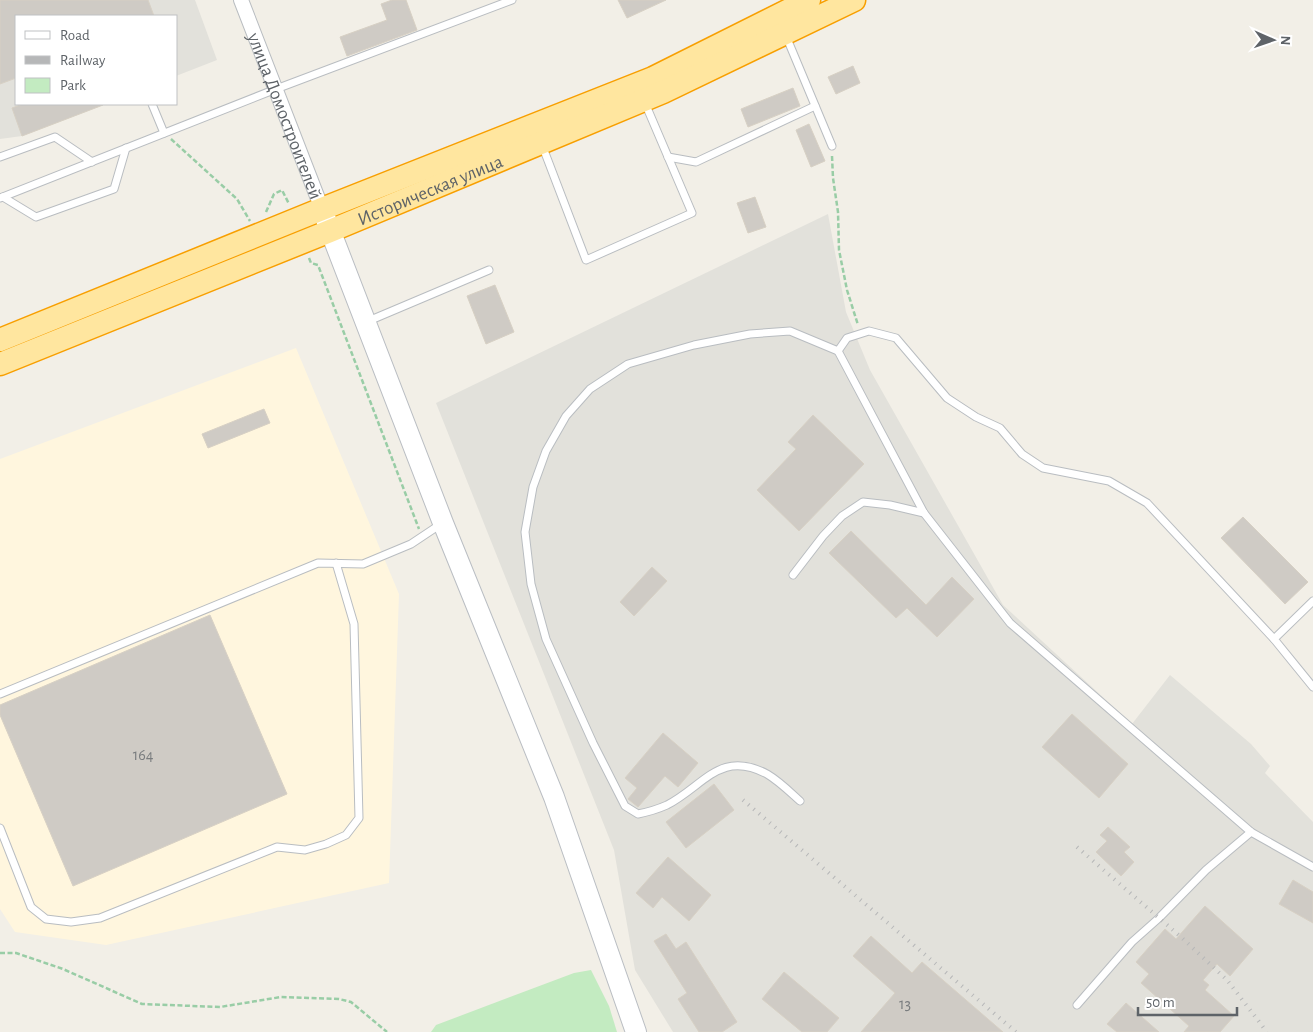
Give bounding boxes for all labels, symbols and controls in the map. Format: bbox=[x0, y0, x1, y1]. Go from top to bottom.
legend bbox=[15, 15, 178, 105]
north arrow bbox=[1248, 15, 1298, 65]
text: Road bbox=[60, 28, 90, 43]
street label: улица Домостроителей bbox=[243, 29, 325, 202]
text: N bbox=[1278, 35, 1292, 46]
text: Railway bbox=[60, 53, 106, 68]
text: Park bbox=[60, 78, 86, 93]
street label: Историческая улица bbox=[355, 152, 506, 229]
house number: 164 bbox=[133, 747, 154, 763]
scale bar bbox=[1138, 984, 1237, 1016]
text: 50 m bbox=[1146, 995, 1175, 1010]
house number: 13 bbox=[899, 996, 911, 1012]

